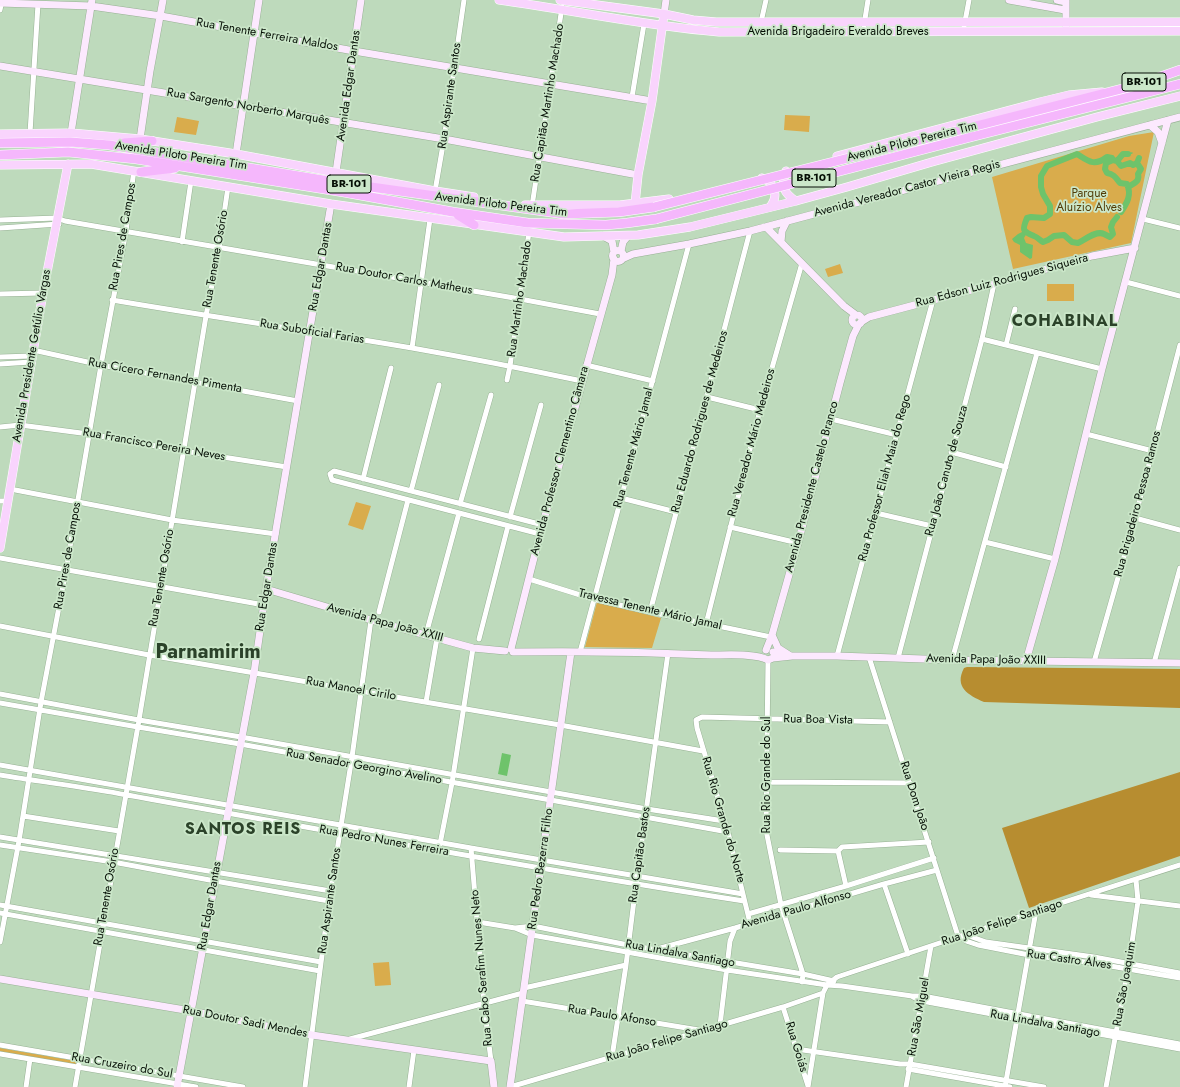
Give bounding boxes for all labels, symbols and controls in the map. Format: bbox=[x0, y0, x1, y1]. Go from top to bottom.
street label: Rua Tenente Ferreira Maldos bbox=[195, 15, 339, 55]
street label: Rua Capitão Martinho Machado bbox=[528, 23, 568, 183]
street label: Avenida Brigadeiro Everaldo Breves bbox=[747, 25, 929, 39]
street label: Avenida Edgar Dantas bbox=[334, 30, 364, 142]
street label: Rua Aspirante Santos bbox=[435, 42, 465, 150]
road number: BR-101 bbox=[1122, 73, 1166, 91]
street label: Rua Sargento Norberto Marquês bbox=[166, 86, 330, 128]
street label: Avenida Piloto Pereira Tim bbox=[846, 119, 978, 165]
street label: Avenida Piloto Pereira Tim bbox=[114, 138, 248, 174]
street label: Avenida Vereador Castor Vieira Regis bbox=[812, 157, 1002, 221]
road number: BR-101 bbox=[792, 169, 836, 187]
road number: BR-101 bbox=[327, 175, 371, 193]
street label: Rua Pires de Campos bbox=[106, 182, 140, 292]
park label: Parque Aluízio Alves bbox=[1056, 187, 1122, 215]
street label: Avenida Piloto Pereira Tim bbox=[434, 190, 568, 220]
street label: Rua Tenente Osório bbox=[200, 209, 232, 309]
street label: Rua Edgar Dantas bbox=[306, 221, 336, 313]
street label: Rua Martinho Machado bbox=[505, 240, 535, 358]
street label: Rua Edson Luiz Rodrigues Siqueira bbox=[914, 251, 1090, 311]
street label: Rua Doutor Carlos Matheus bbox=[335, 260, 473, 298]
street label: Avenida Presidente Getúlio Vargas bbox=[10, 268, 54, 444]
district label: COHABINAL bbox=[1012, 312, 1118, 332]
street label: Rua Suboficial Farias bbox=[259, 317, 365, 347]
street label: Rua Eduardo Rodrigues de Medeiros bbox=[669, 329, 731, 515]
street label: Rua Cícero Fernandes Pimenta bbox=[87, 355, 243, 397]
street label: Avenida Professor Clementino Câmara bbox=[528, 365, 592, 557]
street label: Rua Vereador Mário Medeiros bbox=[725, 367, 779, 519]
street label: Rua Tenente Mário Jamal bbox=[611, 386, 657, 510]
street label: Rua Professor Eliah Maia do Rego bbox=[856, 393, 914, 563]
street label: Avenida Presidente Castelo Branco bbox=[782, 400, 842, 574]
street label: Rua João Canuto de Souza bbox=[923, 404, 971, 538]
street label: Rua Francisco Pereira Neves bbox=[82, 425, 226, 465]
street label: Rua Brigadeiro Pessoa Ramos bbox=[1112, 430, 1164, 578]
street label: Rua Pires de Campos bbox=[51, 501, 85, 611]
street label: Rua Tenente Osório bbox=[146, 528, 178, 628]
street label: Rua Edgar Dantas bbox=[253, 541, 281, 633]
street label: Travessa Tenente Mário Jamal bbox=[577, 587, 723, 633]
street label: Avenida Papa João XXIII bbox=[325, 601, 445, 645]
district label: Parnamirim bbox=[155, 641, 261, 665]
street label: Avenida Papa João XXIII bbox=[926, 652, 1046, 668]
street label: Rua Manoel Cirilo bbox=[305, 674, 397, 704]
street label: Rua Boa Vista bbox=[783, 712, 853, 728]
street label: Rua Rio Grande do Sul bbox=[760, 716, 774, 834]
street label: Rua Senador Georgino Avelino bbox=[285, 746, 443, 788]
street label: Rua Rio Grande do Norte bbox=[698, 755, 748, 885]
street label: Rua Dom João bbox=[896, 760, 932, 832]
street label: Rua Capitão Bastos bbox=[626, 806, 654, 904]
street label: Rua Pedro Bezerra Filho bbox=[525, 807, 557, 931]
district label: SANTOS REIS bbox=[185, 820, 301, 840]
street label: Rua Pedro Nunes Ferreira bbox=[318, 823, 450, 859]
street label: Rua Tenente Osório bbox=[91, 847, 123, 947]
street label: Rua Aspirante Santos bbox=[315, 847, 345, 955]
street label: Rua Edgar Dantas bbox=[195, 860, 225, 952]
street label: Avenida Paulo Alfonso bbox=[739, 887, 853, 933]
street label: Rua Cabo Serafim Nunes Neto bbox=[468, 889, 496, 1047]
street label: Rua João Felipe Santiago bbox=[940, 897, 1064, 949]
street label: Rua Lindalva Santiago bbox=[624, 937, 736, 971]
street label: Rua São Joaquim bbox=[1110, 941, 1140, 1027]
street label: Rua Castro Alves bbox=[1026, 947, 1112, 973]
street label: Rua São Miguel bbox=[905, 976, 933, 1058]
street label: Rua Paulo Afonso bbox=[567, 1002, 657, 1030]
street label: Rua Doutor Sadi Mendes bbox=[182, 1003, 308, 1041]
street label: Rua Lindalva Santiago bbox=[989, 1007, 1101, 1041]
street label: Rua João Felipe Santiago bbox=[604, 1017, 730, 1065]
street label: Rua Goiás bbox=[782, 1020, 810, 1074]
street label: Rua Cruzeiro do Sul bbox=[70, 1050, 174, 1082]

